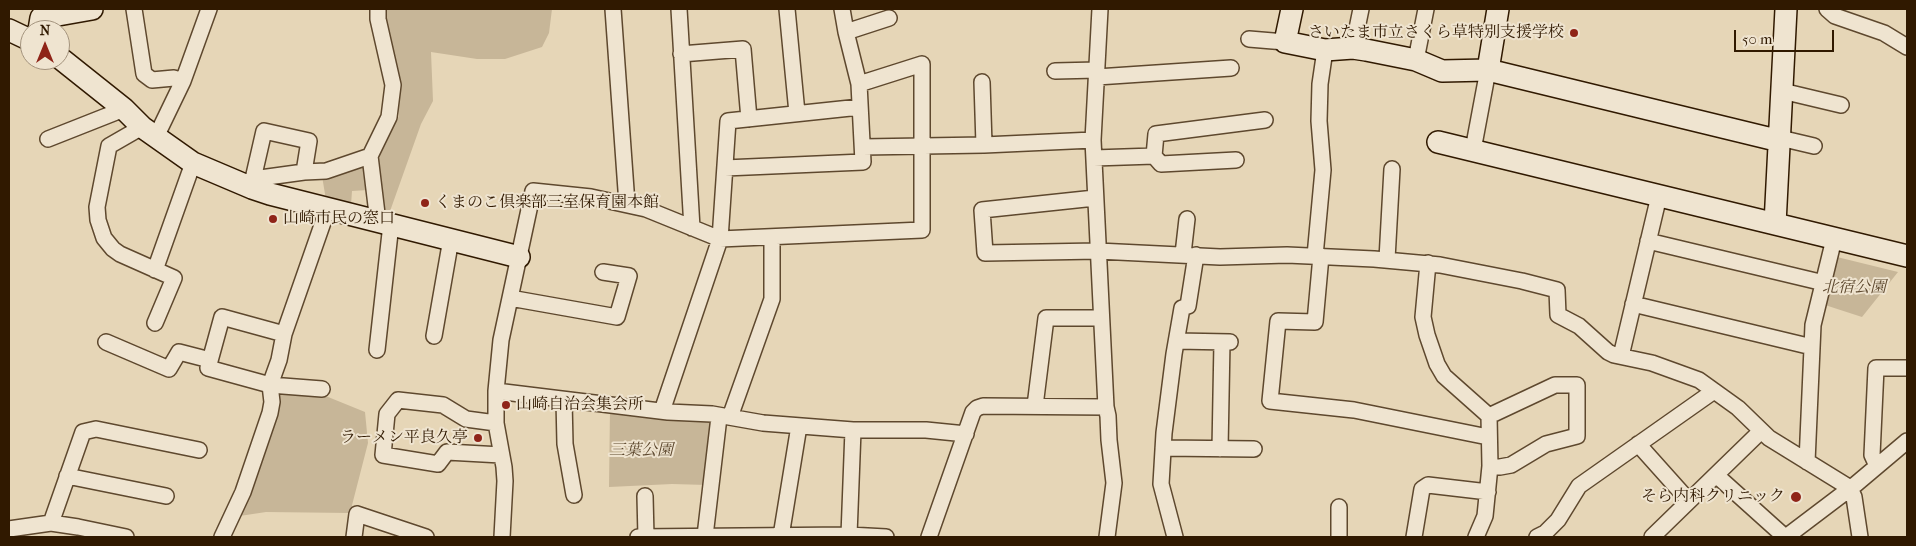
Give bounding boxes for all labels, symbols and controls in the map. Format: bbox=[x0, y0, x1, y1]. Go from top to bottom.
north arrow bbox=[20, 20, 70, 70]
scale bar bbox=[1736, 20, 1836, 52]
text: N bbox=[40, 22, 50, 39]
place label: さいたま市立さくら草特別支援学校 bbox=[1308, 23, 1564, 43]
marker: さいたま市立さくら草特別支援学校 bbox=[1568, 27, 1580, 39]
text: 50 m bbox=[1742, 30, 1772, 48]
place label: くまのこ倶楽部三室保育園本館 bbox=[435, 193, 659, 213]
marker: くまのこ倶楽部三室保育園本館 bbox=[419, 197, 431, 209]
place label: 山崎市民の窓口 bbox=[283, 209, 395, 229]
marker: 山崎市民の窓口 bbox=[267, 213, 279, 225]
park label: 北宿公園 bbox=[1822, 278, 1886, 298]
place label: 山崎自治会集会所 bbox=[516, 395, 644, 415]
marker: 山崎自治会集会所 bbox=[500, 399, 512, 411]
place label: ラーメン平良久亭 bbox=[340, 428, 468, 448]
marker: ラーメン平良久亭 bbox=[472, 432, 484, 444]
park label: 三葉公園 bbox=[609, 441, 673, 461]
place label: そら内科クリニック bbox=[1641, 487, 1785, 507]
marker: そら内科クリニック bbox=[1789, 490, 1803, 504]

